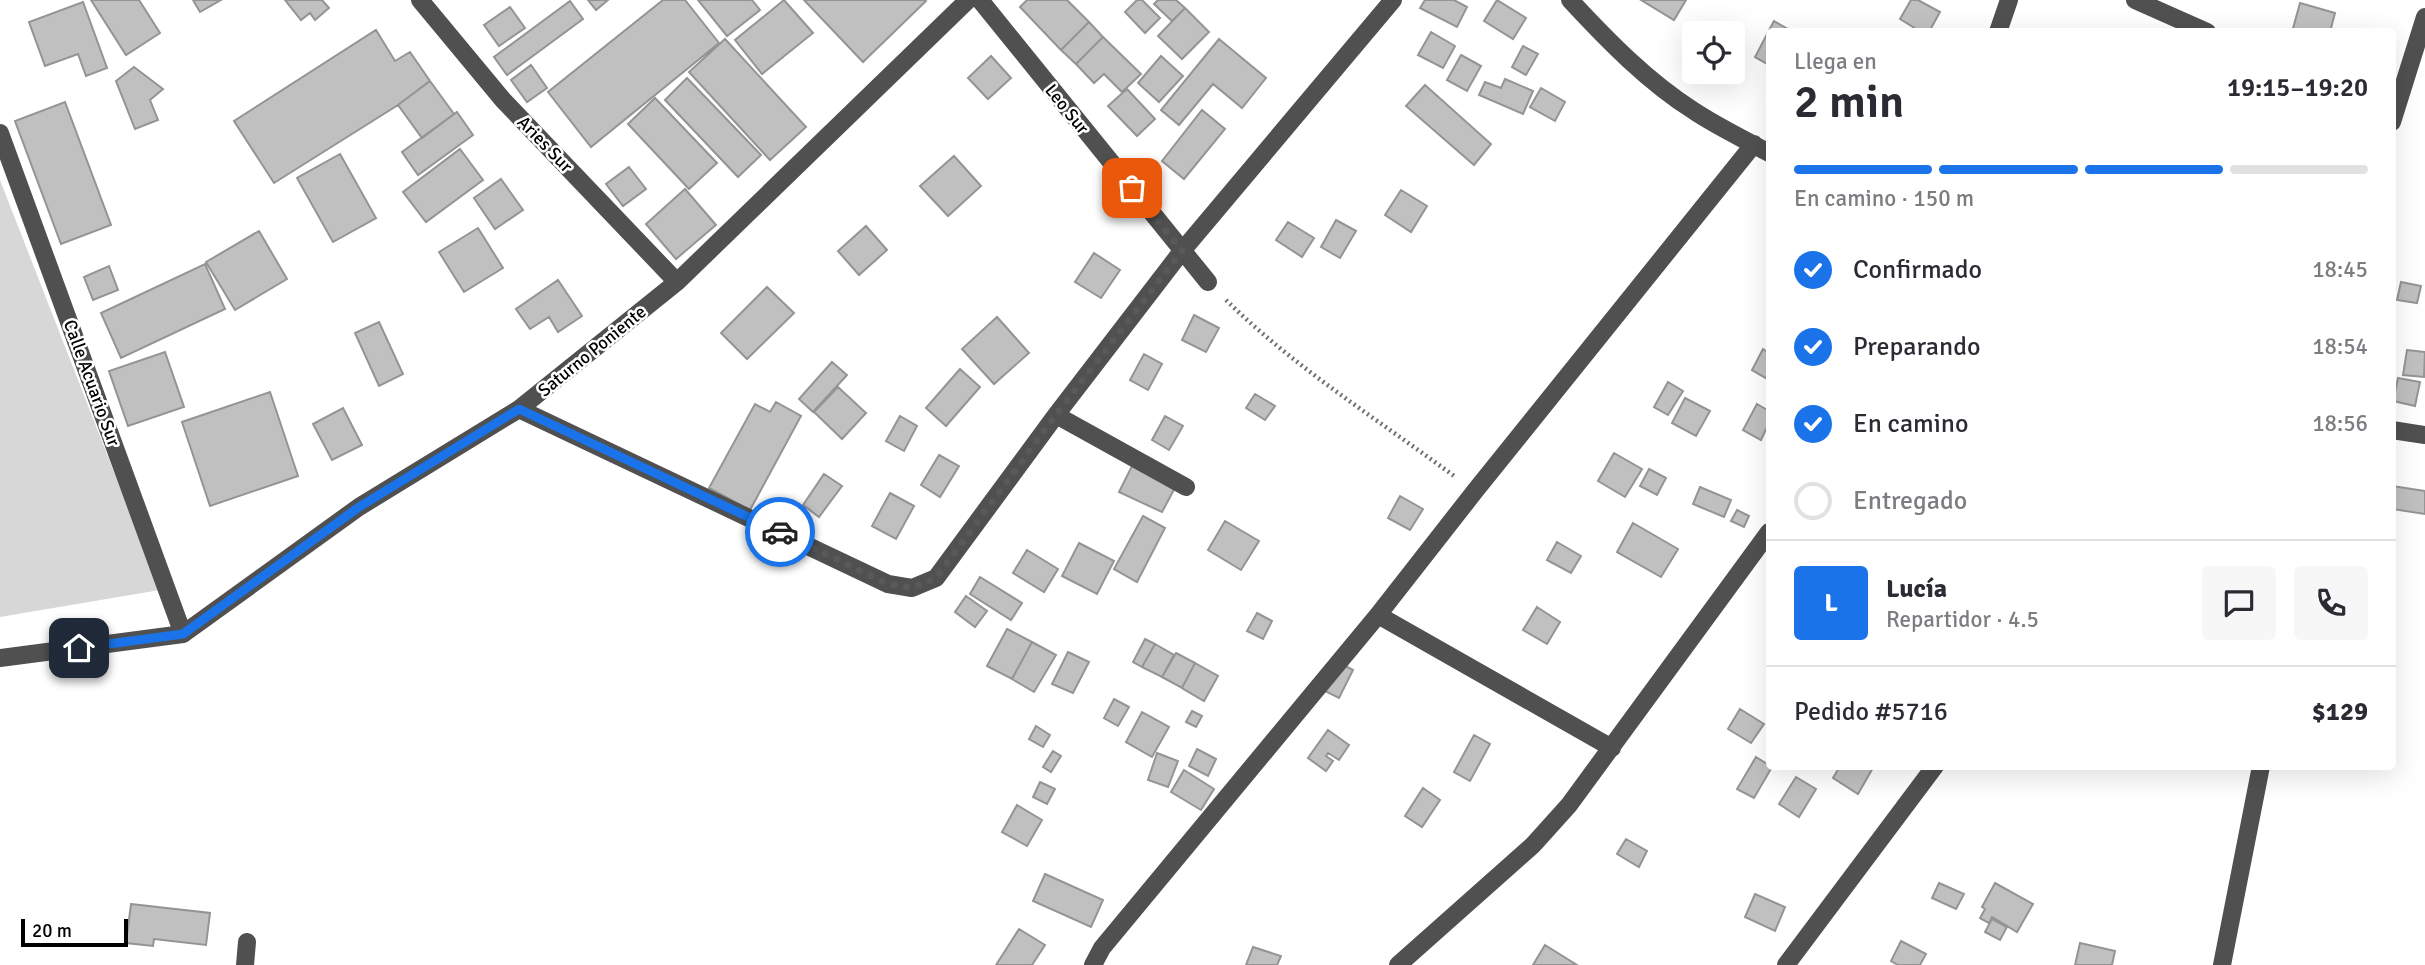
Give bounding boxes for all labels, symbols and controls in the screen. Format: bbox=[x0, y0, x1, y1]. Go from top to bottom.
map controls bbox=[1682, 21, 1745, 84]
button: locate bbox=[1682, 21, 1745, 84]
text: Llega en bbox=[1794, 47, 1877, 76]
text: 19:15–19:20 bbox=[2227, 72, 2368, 104]
text: 2 min bbox=[1794, 74, 1904, 130]
street label: Leo Sur bbox=[1040, 80, 1094, 139]
street label: Aries Sur bbox=[513, 111, 578, 177]
pin bbox=[1102, 158, 1162, 218]
icon: bag bbox=[1113, 169, 1151, 207]
text: En camino · 150 m bbox=[1794, 184, 1974, 213]
icon: check bbox=[1794, 251, 1832, 289]
text: Confirmado bbox=[1853, 254, 1982, 286]
text: 18:45 bbox=[2312, 255, 2368, 284]
street label: Saturno Poniente bbox=[534, 301, 650, 401]
street label: Calle Acuario Sur bbox=[59, 317, 125, 450]
icon: check bbox=[1794, 328, 1832, 366]
text: Preparando bbox=[1853, 331, 1980, 363]
text: 18:54 bbox=[2312, 332, 2368, 361]
icon: check bbox=[1794, 405, 1832, 443]
text: En camino bbox=[1853, 408, 1969, 440]
text: 18:56 bbox=[2312, 409, 2368, 438]
text: Entregado bbox=[1853, 485, 1967, 517]
courier bbox=[745, 497, 815, 567]
icon: car bbox=[761, 513, 799, 551]
button: chat bbox=[2202, 566, 2276, 640]
button: phone bbox=[2294, 566, 2368, 640]
text: Lucía bbox=[1886, 573, 1947, 605]
text: L bbox=[1824, 587, 1838, 619]
text: Repartidor · 4.5 bbox=[1886, 605, 2039, 634]
pin bbox=[49, 618, 109, 678]
icon: home bbox=[60, 629, 98, 667]
text: Pedido #5716 bbox=[1794, 696, 1948, 728]
text: $129 bbox=[2312, 696, 2368, 728]
scale bar bbox=[21, 916, 128, 948]
text: 20 m bbox=[32, 919, 72, 943]

